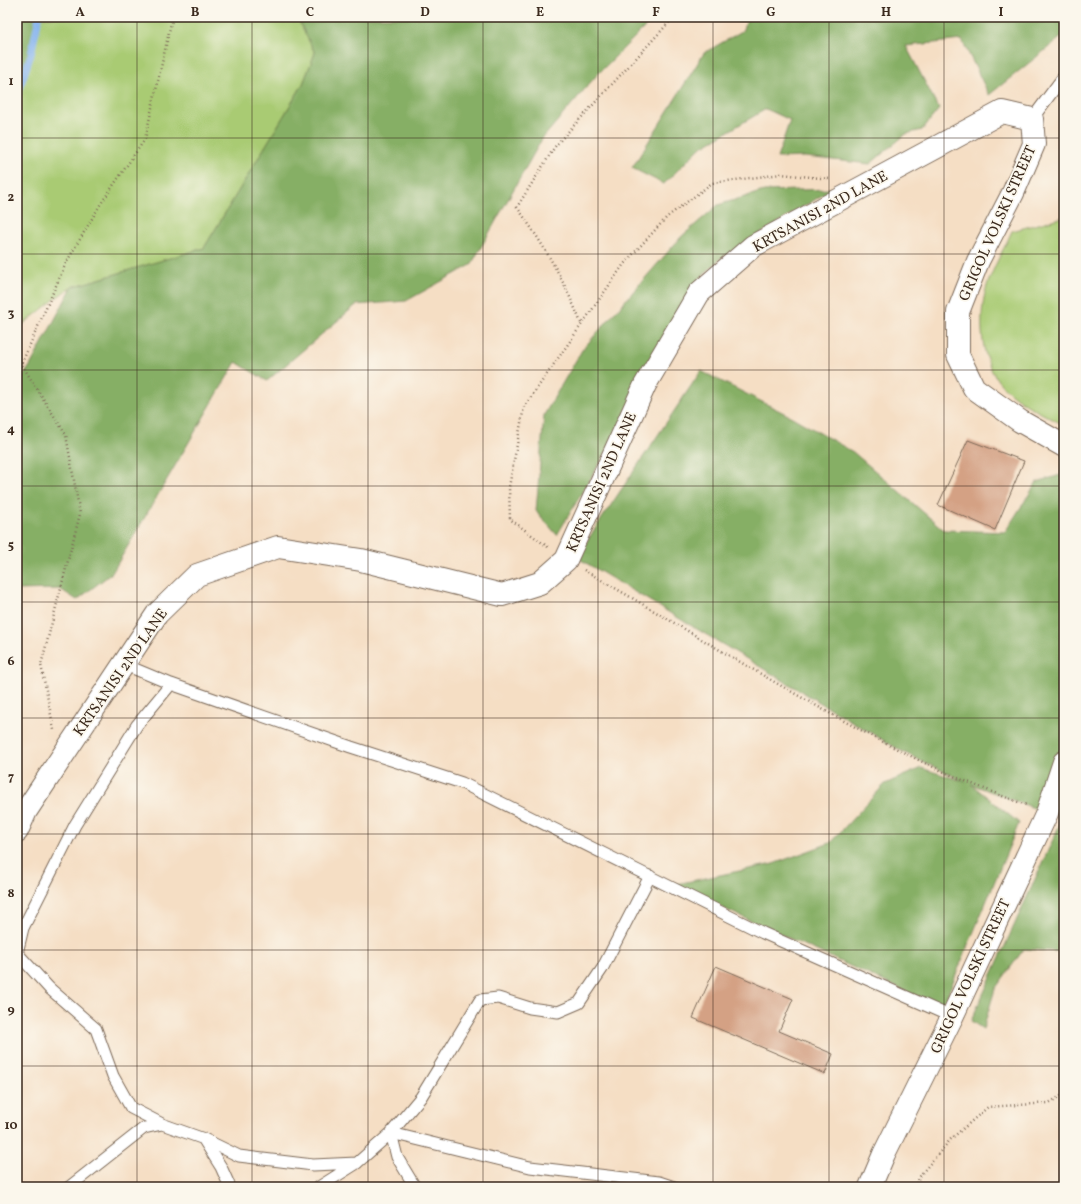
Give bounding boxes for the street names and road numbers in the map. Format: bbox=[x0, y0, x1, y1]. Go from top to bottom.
street label: GRIGOL VOLSKI STREET bbox=[955, 142, 1042, 305]
street label: KRTSANISI 2ND LANE bbox=[749, 166, 892, 258]
street label: KRTSANISI 2ND LANE bbox=[562, 409, 643, 556]
street label: KRTSANISI 2ND LANE bbox=[69, 605, 173, 741]
street label: GRIGOL VOLSKI STREET bbox=[926, 896, 1017, 1057]

